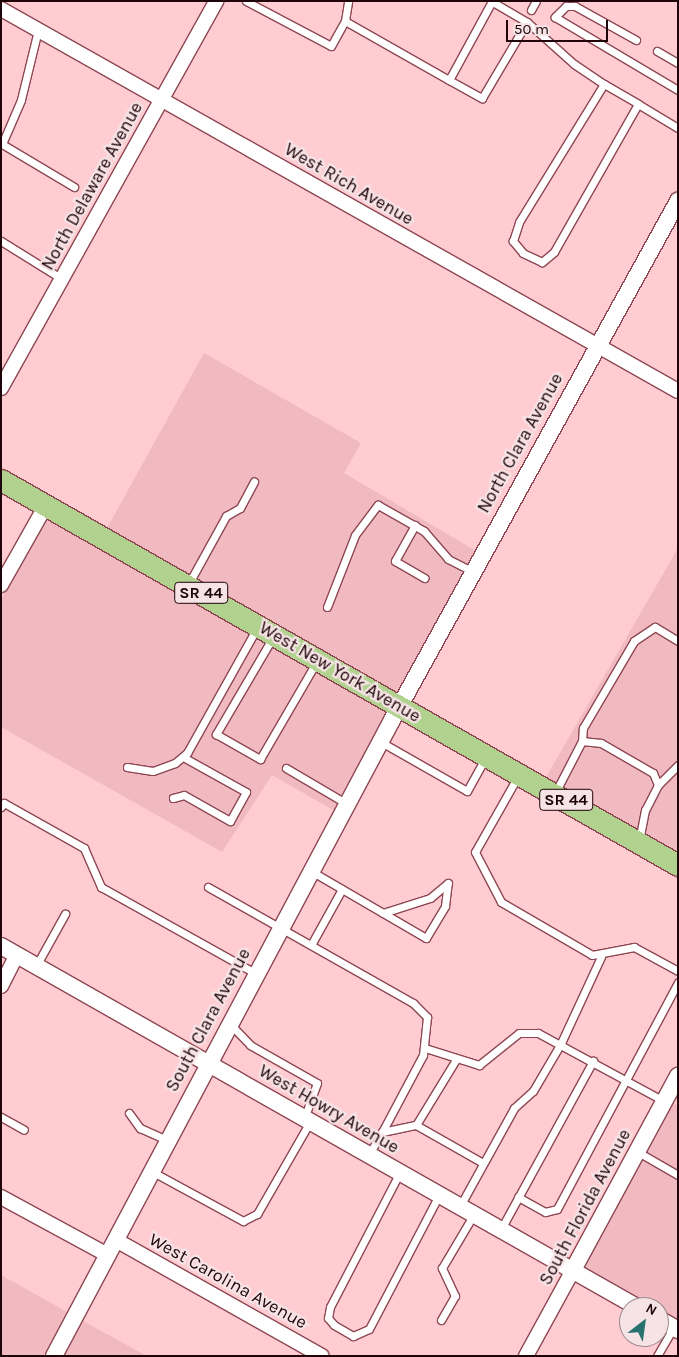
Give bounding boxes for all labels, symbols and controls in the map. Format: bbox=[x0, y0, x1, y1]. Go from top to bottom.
scale bar bbox=[509, 10, 612, 42]
text: 50 m bbox=[514, 20, 549, 38]
street label: North Delaware Avenue bbox=[37, 98, 147, 274]
street label: West Rich Avenue bbox=[281, 138, 417, 230]
street label: North Clara Avenue bbox=[473, 369, 567, 517]
road number: SR 44 bbox=[174, 580, 228, 606]
street label: West New York Avenue bbox=[255, 617, 425, 727]
road number: SR 44 bbox=[538, 786, 594, 814]
street label: South Clara Avenue bbox=[161, 945, 255, 1095]
street label: West Howry Avenue bbox=[255, 1060, 403, 1158]
street label: South Florida Avenue bbox=[535, 1125, 635, 1289]
street label: West Carolina Avenue bbox=[145, 1229, 311, 1333]
north arrow bbox=[619, 1297, 669, 1347]
text: N bbox=[643, 1300, 660, 1319]

